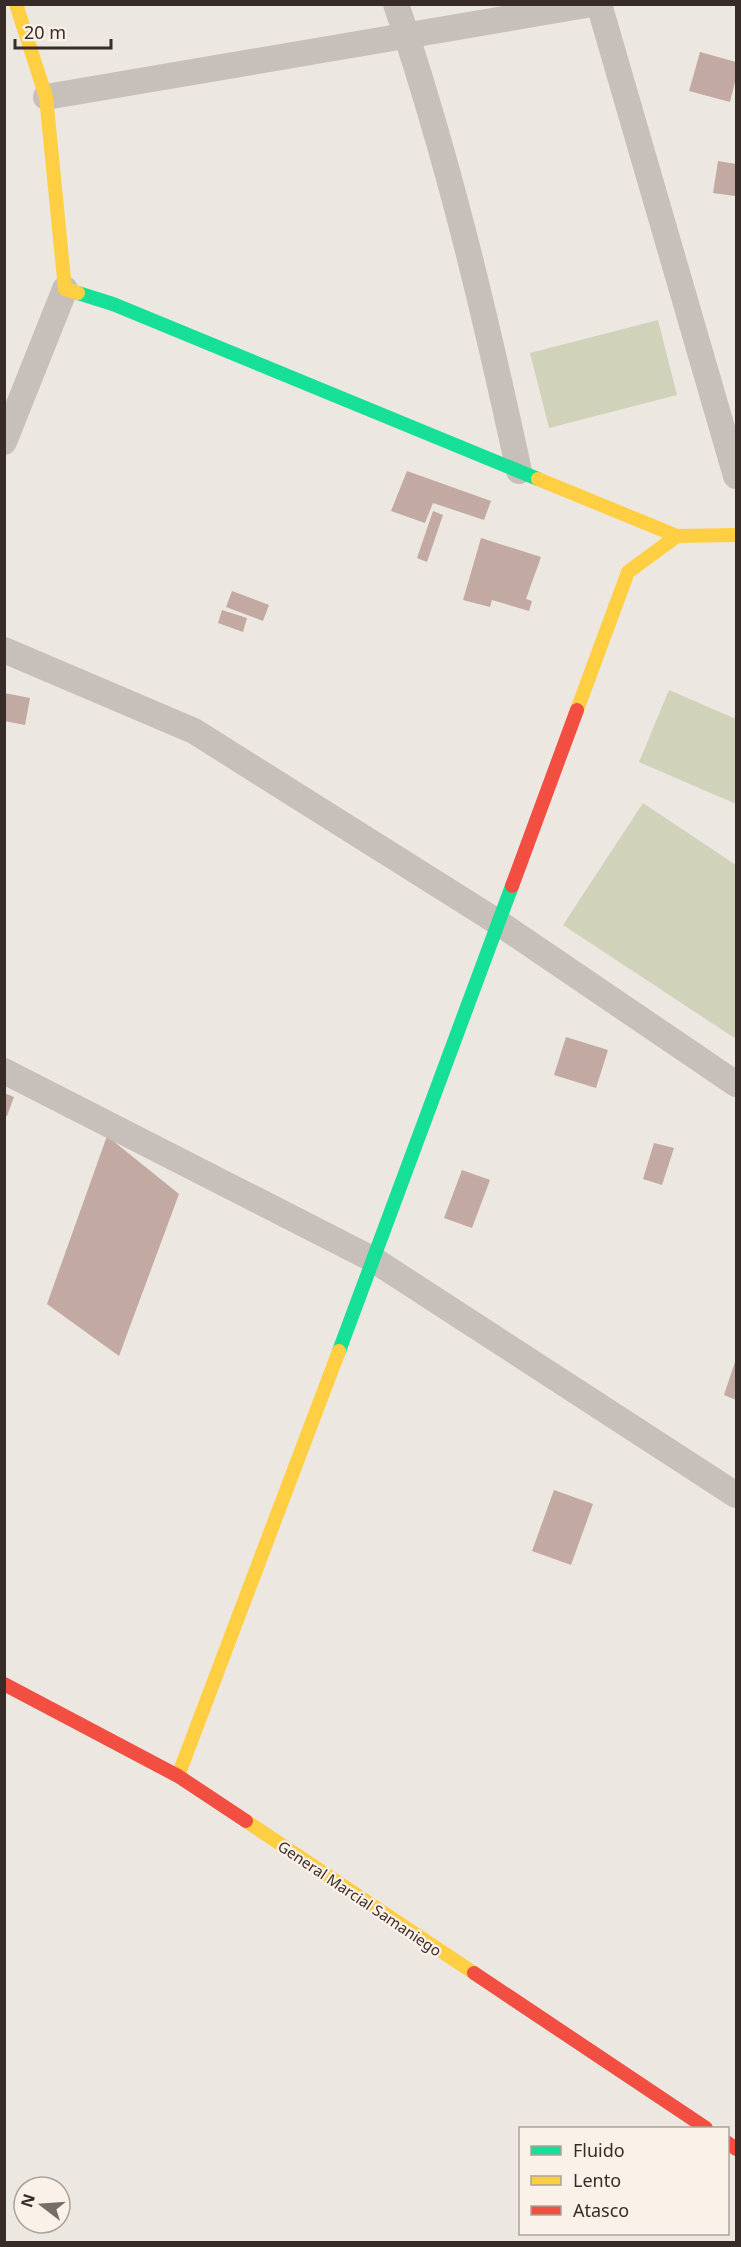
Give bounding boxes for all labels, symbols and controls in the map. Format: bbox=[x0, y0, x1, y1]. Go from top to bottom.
scale bar bbox=[15, 12, 111, 50]
text: 20 m bbox=[24, 20, 66, 44]
street label: General Marcial Samaniego bbox=[274, 1836, 446, 1960]
legend bbox=[519, 2127, 729, 2235]
text: Fluido bbox=[573, 2138, 625, 2162]
text: Lento bbox=[573, 2168, 621, 2192]
north arrow bbox=[12, 2175, 72, 2235]
text: N bbox=[15, 2191, 40, 2210]
text: Atasco bbox=[573, 2198, 629, 2222]

